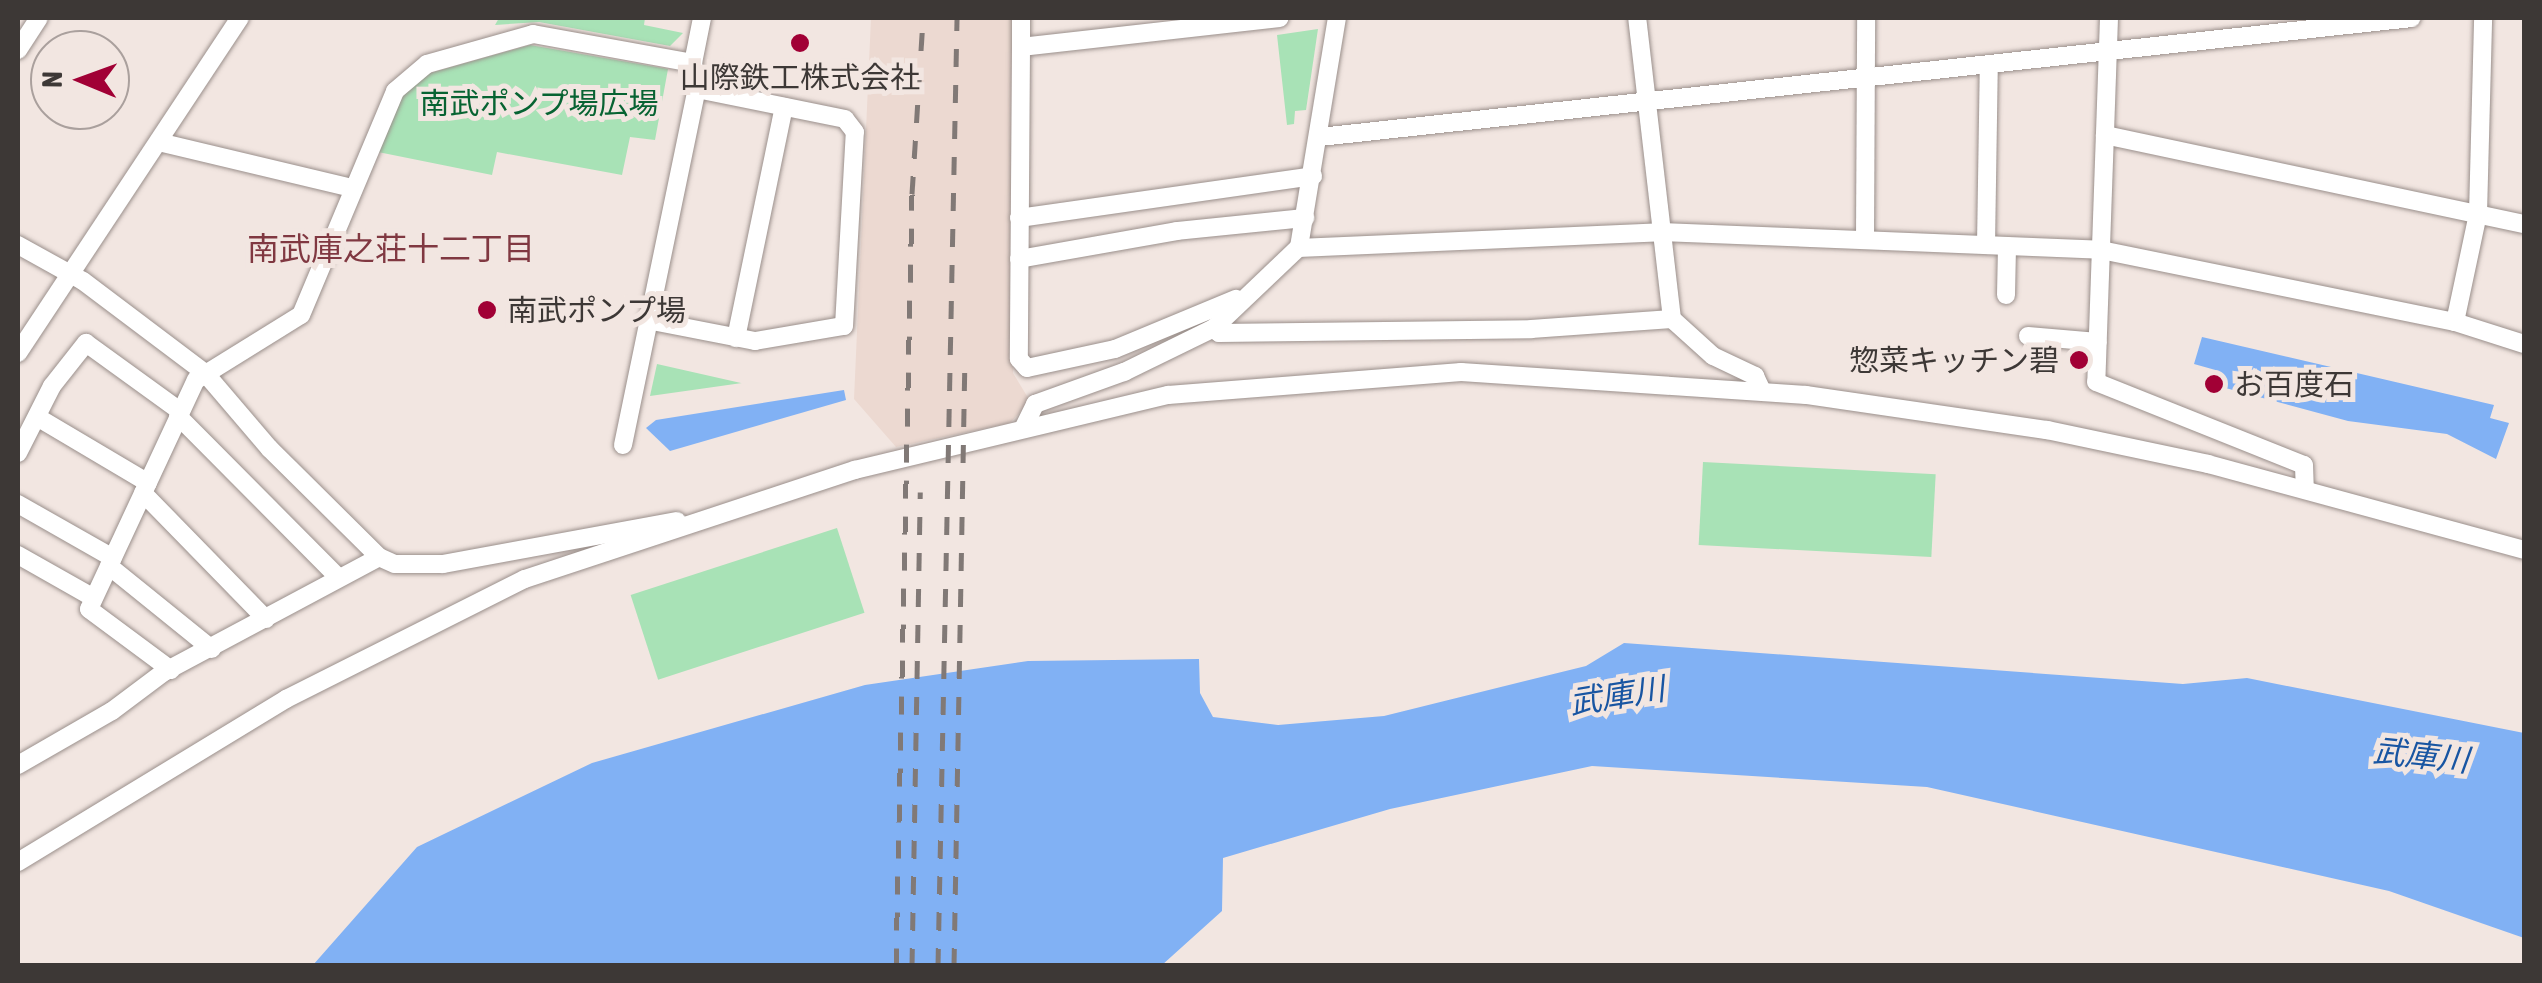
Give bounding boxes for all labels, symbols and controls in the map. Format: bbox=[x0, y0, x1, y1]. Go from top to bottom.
north arrow bbox=[30, 30, 130, 130]
marker: 山際鉄工株式会社 bbox=[789, 32, 811, 54]
place label: 山際鉄工株式会社 bbox=[680, 59, 920, 95]
text: N bbox=[36, 71, 68, 88]
park label: 南武ポンプ場広場 bbox=[419, 85, 659, 121]
district label: 南武庫之荘十二丁目 bbox=[247, 230, 535, 268]
place label: 南武ポンプ場 bbox=[507, 292, 687, 328]
marker: 南武ポンプ場 bbox=[476, 299, 498, 321]
place label: 惣菜キッチン碧 bbox=[1849, 342, 2059, 378]
marker: 惣菜キッチン碧 bbox=[2068, 349, 2090, 371]
place label: お百度石 bbox=[2234, 366, 2354, 402]
marker: お百度石 bbox=[2203, 373, 2225, 395]
water label: 武庫川 bbox=[1567, 670, 1667, 722]
water label: 武庫川 bbox=[2371, 732, 2471, 780]

